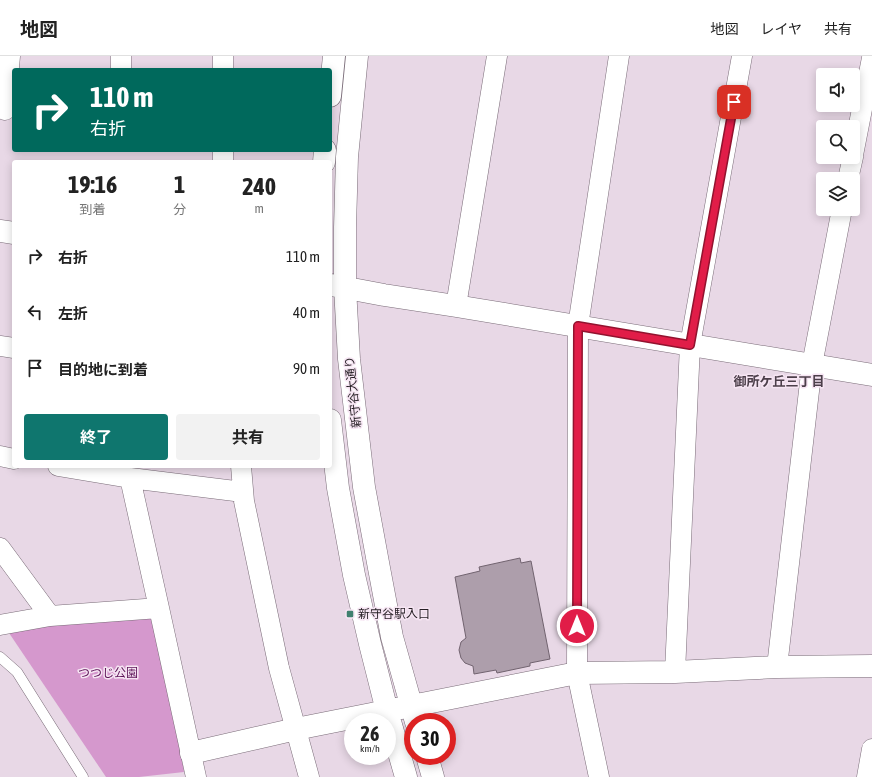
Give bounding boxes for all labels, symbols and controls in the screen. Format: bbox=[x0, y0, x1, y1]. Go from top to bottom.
text: 地図 bbox=[20, 18, 58, 40]
text: 地図 bbox=[710, 21, 738, 37]
text: レイヤ bbox=[760, 21, 802, 37]
text: 共有 bbox=[824, 21, 852, 37]
map controls bbox=[816, 68, 860, 216]
button: sound bbox=[816, 68, 860, 112]
text: 110 m bbox=[90, 81, 153, 113]
icon: right bbox=[24, 84, 76, 136]
pin bbox=[717, 85, 751, 119]
icon: arrive bbox=[723, 91, 745, 113]
text: 右折 bbox=[90, 118, 126, 139]
button: search bbox=[816, 120, 860, 164]
text: 19:16 bbox=[68, 171, 117, 198]
text: 1 bbox=[174, 171, 185, 198]
button: layers bbox=[816, 172, 860, 216]
text: 240 bbox=[242, 173, 276, 200]
text: m bbox=[254, 201, 264, 216]
text: 到着 bbox=[80, 202, 106, 217]
text: 分 bbox=[173, 202, 186, 217]
icon: right bbox=[24, 245, 46, 267]
text: 110 m bbox=[286, 248, 320, 265]
text: 右折 bbox=[58, 249, 88, 266]
icon: left bbox=[24, 301, 46, 323]
text: 40 m bbox=[293, 304, 320, 321]
text: 左折 bbox=[58, 305, 88, 322]
street label: 新守谷大通り bbox=[342, 355, 364, 429]
icon: arrive bbox=[24, 357, 46, 379]
text: 90 m bbox=[293, 360, 320, 377]
text: 目的地に到着 bbox=[58, 361, 148, 378]
district label: 御所ケ丘三丁目 bbox=[733, 374, 825, 389]
button: 終了 bbox=[24, 414, 168, 460]
button: 共有 bbox=[176, 414, 320, 460]
position arrow bbox=[556, 605, 598, 647]
place label: 新守谷駅入口 bbox=[358, 607, 430, 621]
marker: 新守谷駅入口 bbox=[345, 609, 355, 619]
park label: つつじ公園 bbox=[78, 666, 138, 680]
speed limit sign: 30 bbox=[404, 713, 456, 765]
text: 26 bbox=[361, 722, 379, 745]
text: km/h bbox=[360, 743, 380, 754]

